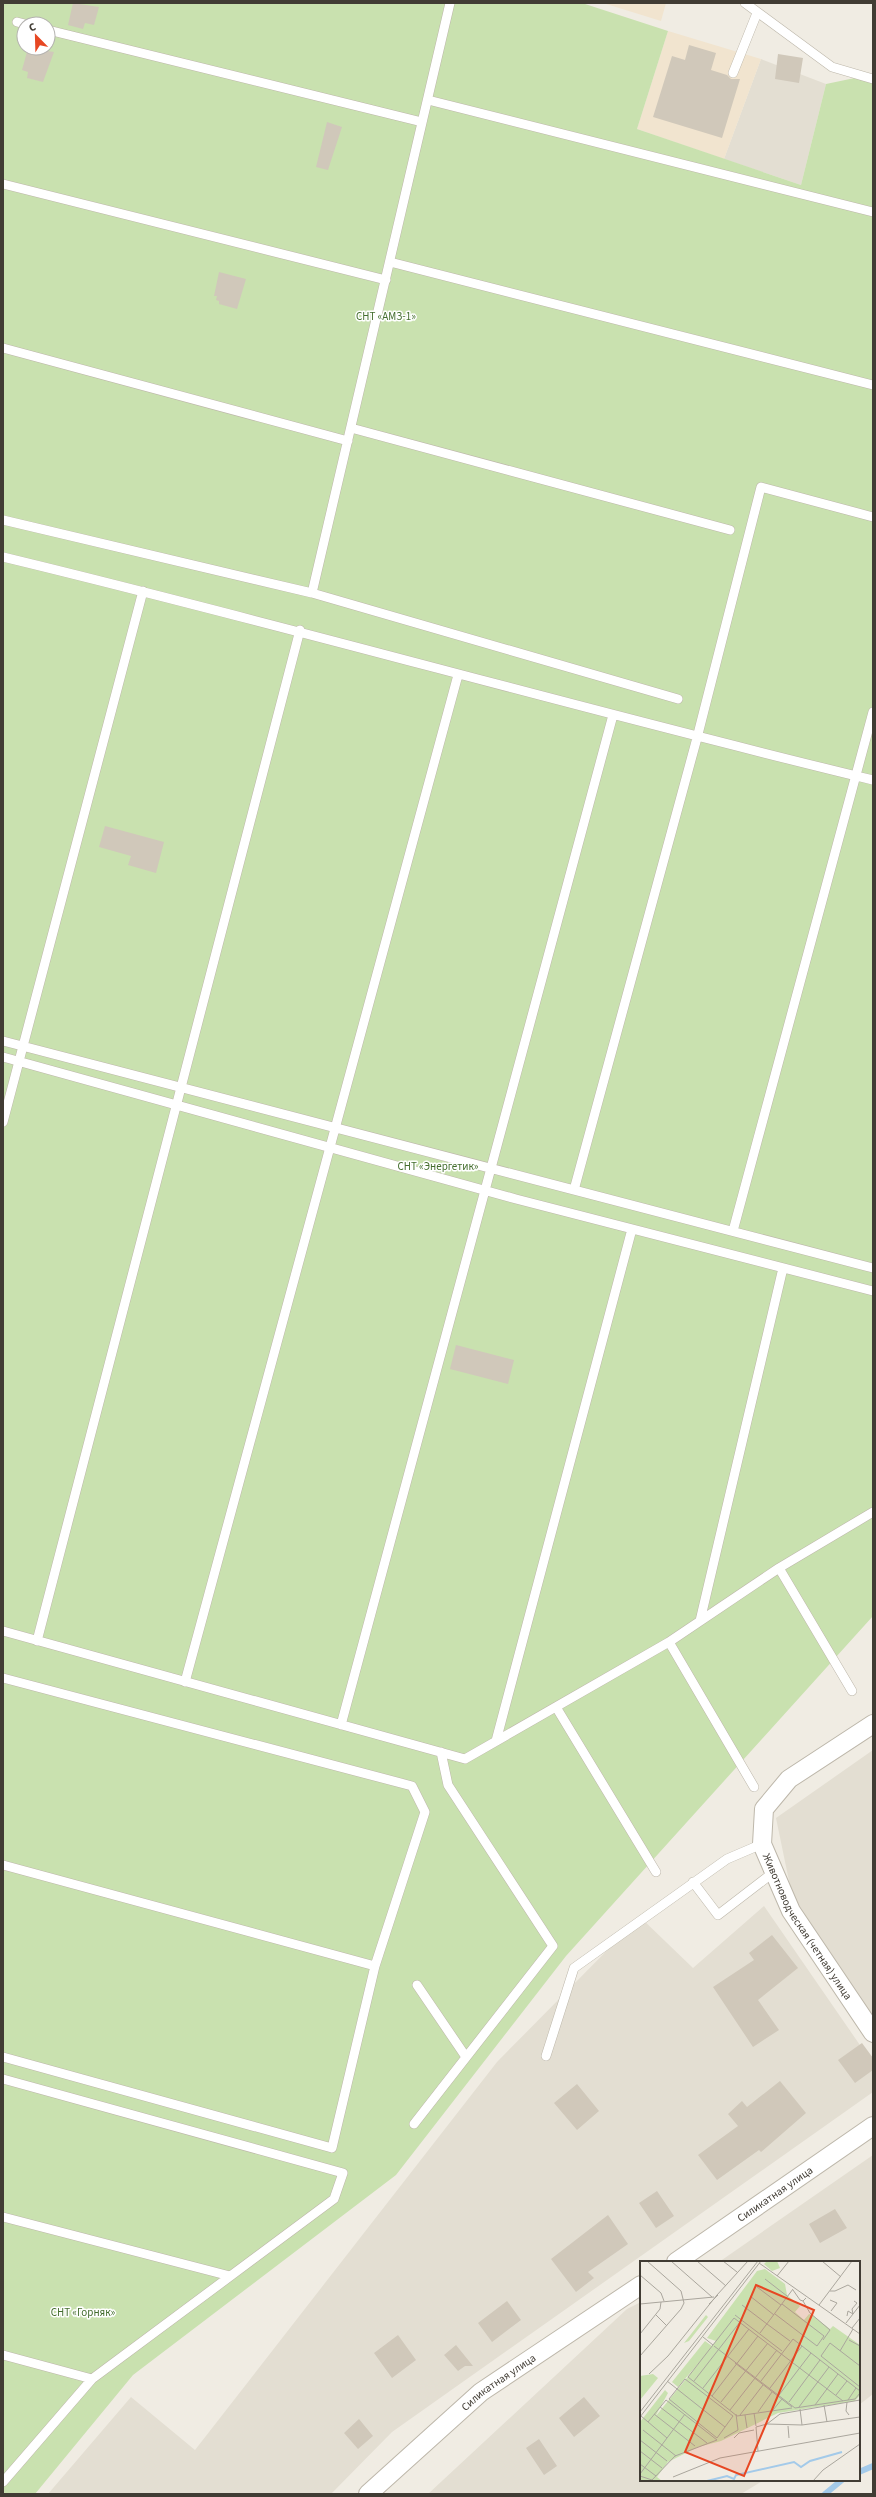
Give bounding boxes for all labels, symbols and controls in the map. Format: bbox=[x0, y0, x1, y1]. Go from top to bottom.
north arrow bbox=[16, 16, 56, 56]
text: С bbox=[26, 19, 39, 35]
park label: СНТ «АМЗ-1» bbox=[356, 309, 416, 324]
park label: СНТ «Энергетик» bbox=[398, 1159, 479, 1174]
street label: Животноводческая (четная) улица bbox=[759, 1851, 856, 2003]
street label: Силикатная улица bbox=[734, 2162, 816, 2225]
inset map bbox=[640, 2261, 860, 2481]
park label: СНТ «Горняк» bbox=[51, 2305, 115, 2320]
street label: Силикатная улица bbox=[458, 2350, 539, 2414]

